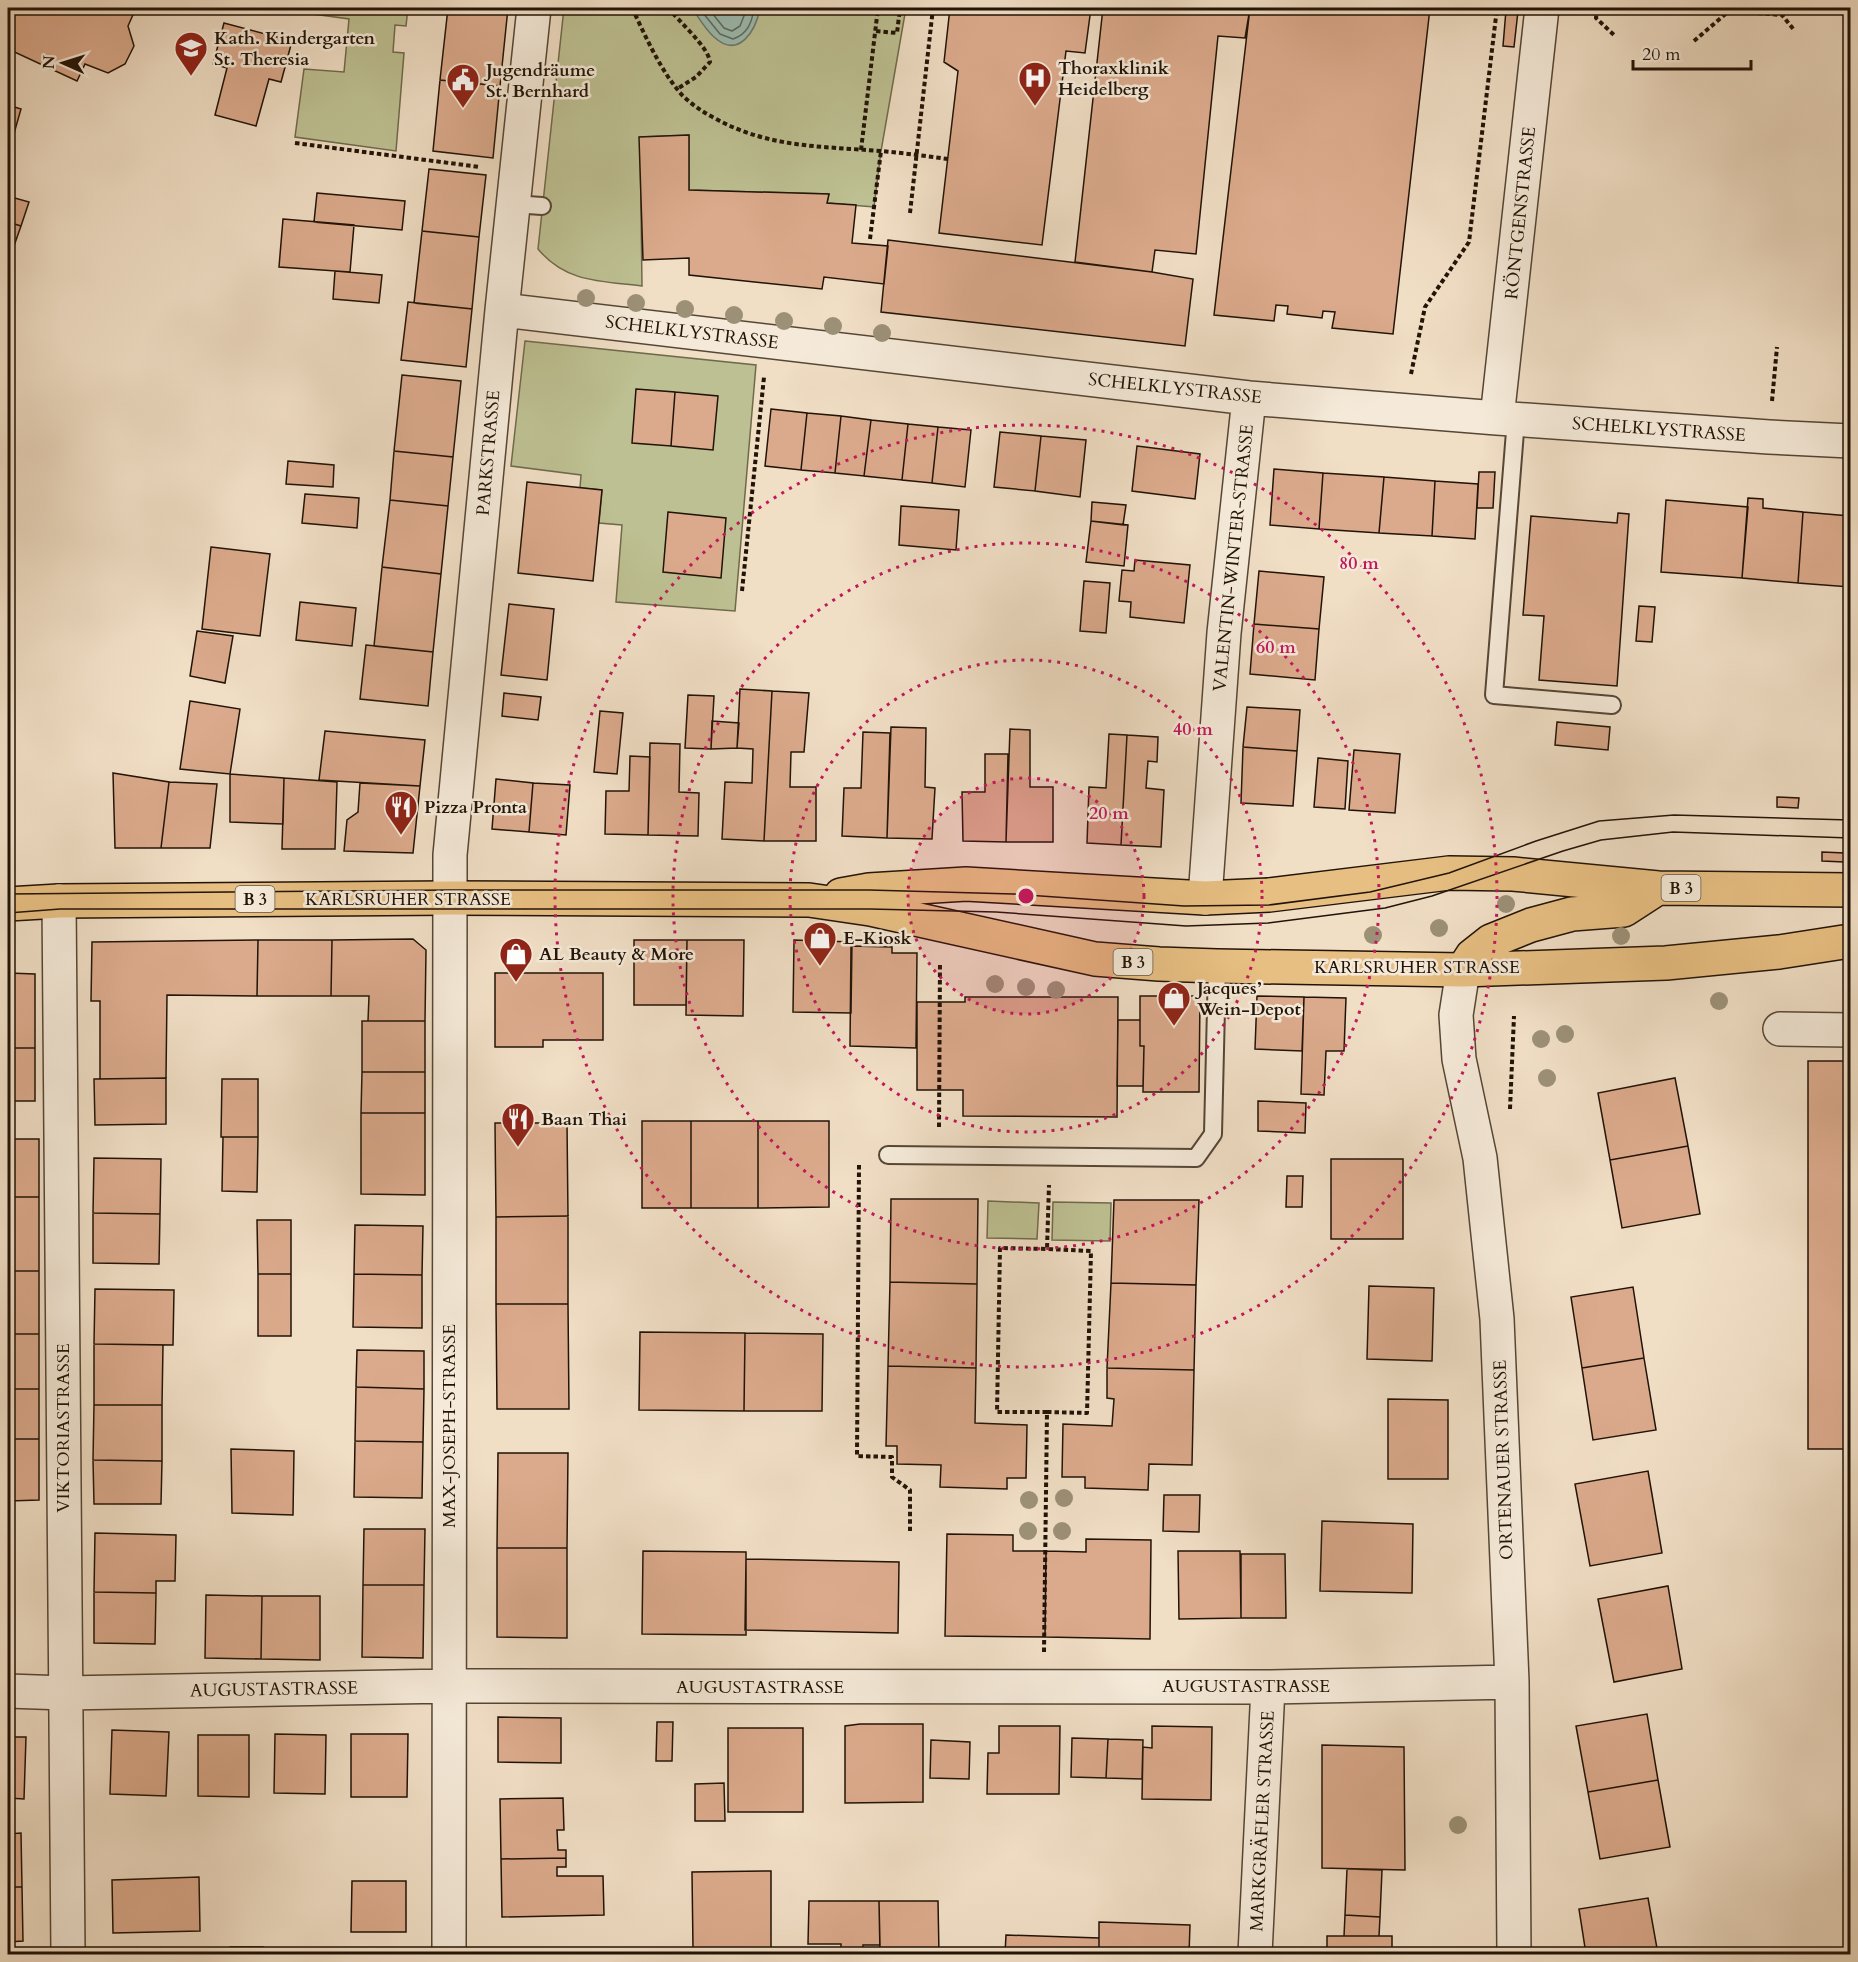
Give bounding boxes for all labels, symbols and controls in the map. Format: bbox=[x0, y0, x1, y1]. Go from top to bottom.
place label: Kath. Kindergarten St. Theresia bbox=[214, 26, 376, 72]
school or university icon: Kath. Kindergarten St. Theresia bbox=[173, 30, 209, 77]
north arrow bbox=[33, 33, 93, 93]
scale bar bbox=[1633, 33, 1752, 71]
text: 20 m bbox=[1642, 42, 1681, 67]
text: N bbox=[38, 55, 60, 70]
place label: Thoraxklinik Heidelberg bbox=[1058, 56, 1170, 102]
place label: Jugendräume St. Bernhard bbox=[483, 58, 595, 104]
hospital icon: Thoraxklinik Heidelberg bbox=[1017, 60, 1053, 107]
public building icon: Jugendräume St. Bernhard bbox=[445, 62, 481, 109]
street label: RÖNTGENSTRASSE bbox=[1499, 125, 1542, 301]
street label: SCHELKLYSTRASSE bbox=[604, 309, 780, 356]
street label: SCHELKLYSTRASSE bbox=[1087, 367, 1263, 410]
street label: PARKSTRASSE bbox=[471, 389, 506, 517]
street label: SCHELKLYSTRASSE bbox=[1571, 411, 1747, 448]
street label: VALENTIN-WINTER-STRASSE bbox=[1207, 423, 1260, 693]
text: 80 m bbox=[1339, 551, 1379, 576]
text: 60 m bbox=[1256, 635, 1296, 660]
text: 40 m bbox=[1173, 717, 1213, 742]
restaurant icon: Pizza Pronta bbox=[383, 789, 419, 836]
place label: Pizza Pronta bbox=[424, 795, 527, 820]
text: 20 m bbox=[1089, 801, 1129, 826]
road number: B 3 bbox=[1662, 875, 1700, 901]
road number: B 3 bbox=[236, 886, 274, 912]
centre of rings bbox=[1016, 886, 1036, 906]
street label: KARLSRUHER STRASSE bbox=[305, 887, 511, 912]
shop icon: E-Kiosk bbox=[802, 920, 838, 967]
place label: E-Kiosk bbox=[843, 926, 913, 951]
shop icon: AL Beauty & More bbox=[498, 936, 534, 983]
place label: AL Beauty & More bbox=[539, 942, 694, 967]
road number: B 3 bbox=[1114, 949, 1152, 975]
street label: KARLSRUHER STRASSE bbox=[1314, 955, 1520, 980]
place label: Jacques’ Wein-Depot bbox=[1194, 976, 1302, 1022]
shop icon: Jacques’ Wein-Depot bbox=[1156, 980, 1192, 1027]
restaurant icon: Baan Thai bbox=[500, 1101, 536, 1148]
place label: Baan Thai bbox=[541, 1107, 627, 1132]
street label: MAX-JOSEPH-STRASSE bbox=[437, 1324, 462, 1528]
street label: VIKTORIASTRASSE bbox=[51, 1343, 76, 1513]
street label: ORTENAUER STRASSE bbox=[1488, 1359, 1519, 1560]
street label: AUGUSTASTRASSE bbox=[1162, 1674, 1330, 1699]
street label: AUGUSTASTRASSE bbox=[676, 1675, 844, 1700]
street label: AUGUSTASTRASSE bbox=[190, 1676, 358, 1703]
street label: MARKGRÄFLER STRASSE bbox=[1244, 1710, 1281, 1932]

